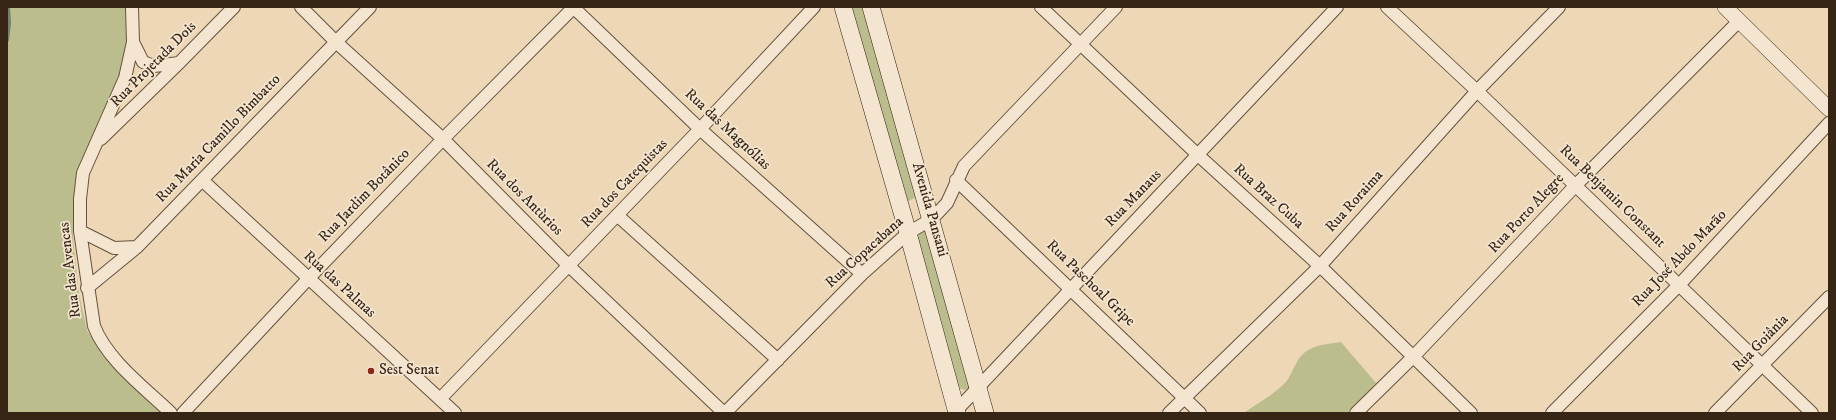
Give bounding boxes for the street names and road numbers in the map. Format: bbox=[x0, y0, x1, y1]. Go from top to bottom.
street label: Rua Projetada Dois bbox=[107, 18, 201, 112]
street label: Rua Maria Camillo Bimbatto bbox=[153, 71, 285, 207]
street label: Rua das Magnólias bbox=[680, 86, 774, 174]
street label: Rua dos Catequistas bbox=[578, 136, 672, 232]
street label: Rua Benjamin Constant bbox=[1555, 142, 1669, 252]
street label: Rua Jardim Botânico bbox=[316, 145, 414, 247]
street label: Rua dos Antùrios bbox=[482, 156, 566, 240]
street label: Avenida Pansani bbox=[907, 161, 951, 259]
street label: Rua Braz Cuba bbox=[1229, 161, 1307, 233]
street label: Rua Manaus bbox=[1102, 166, 1166, 232]
street label: Rua Roraima bbox=[1322, 167, 1388, 237]
street label: Rua Porto Alegre bbox=[1485, 170, 1569, 258]
street label: Rua José Abdo Marão bbox=[1629, 207, 1731, 311]
street label: Rua Copacabana bbox=[822, 213, 908, 293]
street label: Rua das Avencas bbox=[56, 221, 86, 319]
street label: Rua Paschoal Gripe bbox=[1042, 237, 1138, 331]
street label: Rua das Palmas bbox=[299, 248, 379, 322]
street label: Rua Goiânia bbox=[1729, 312, 1793, 376]

